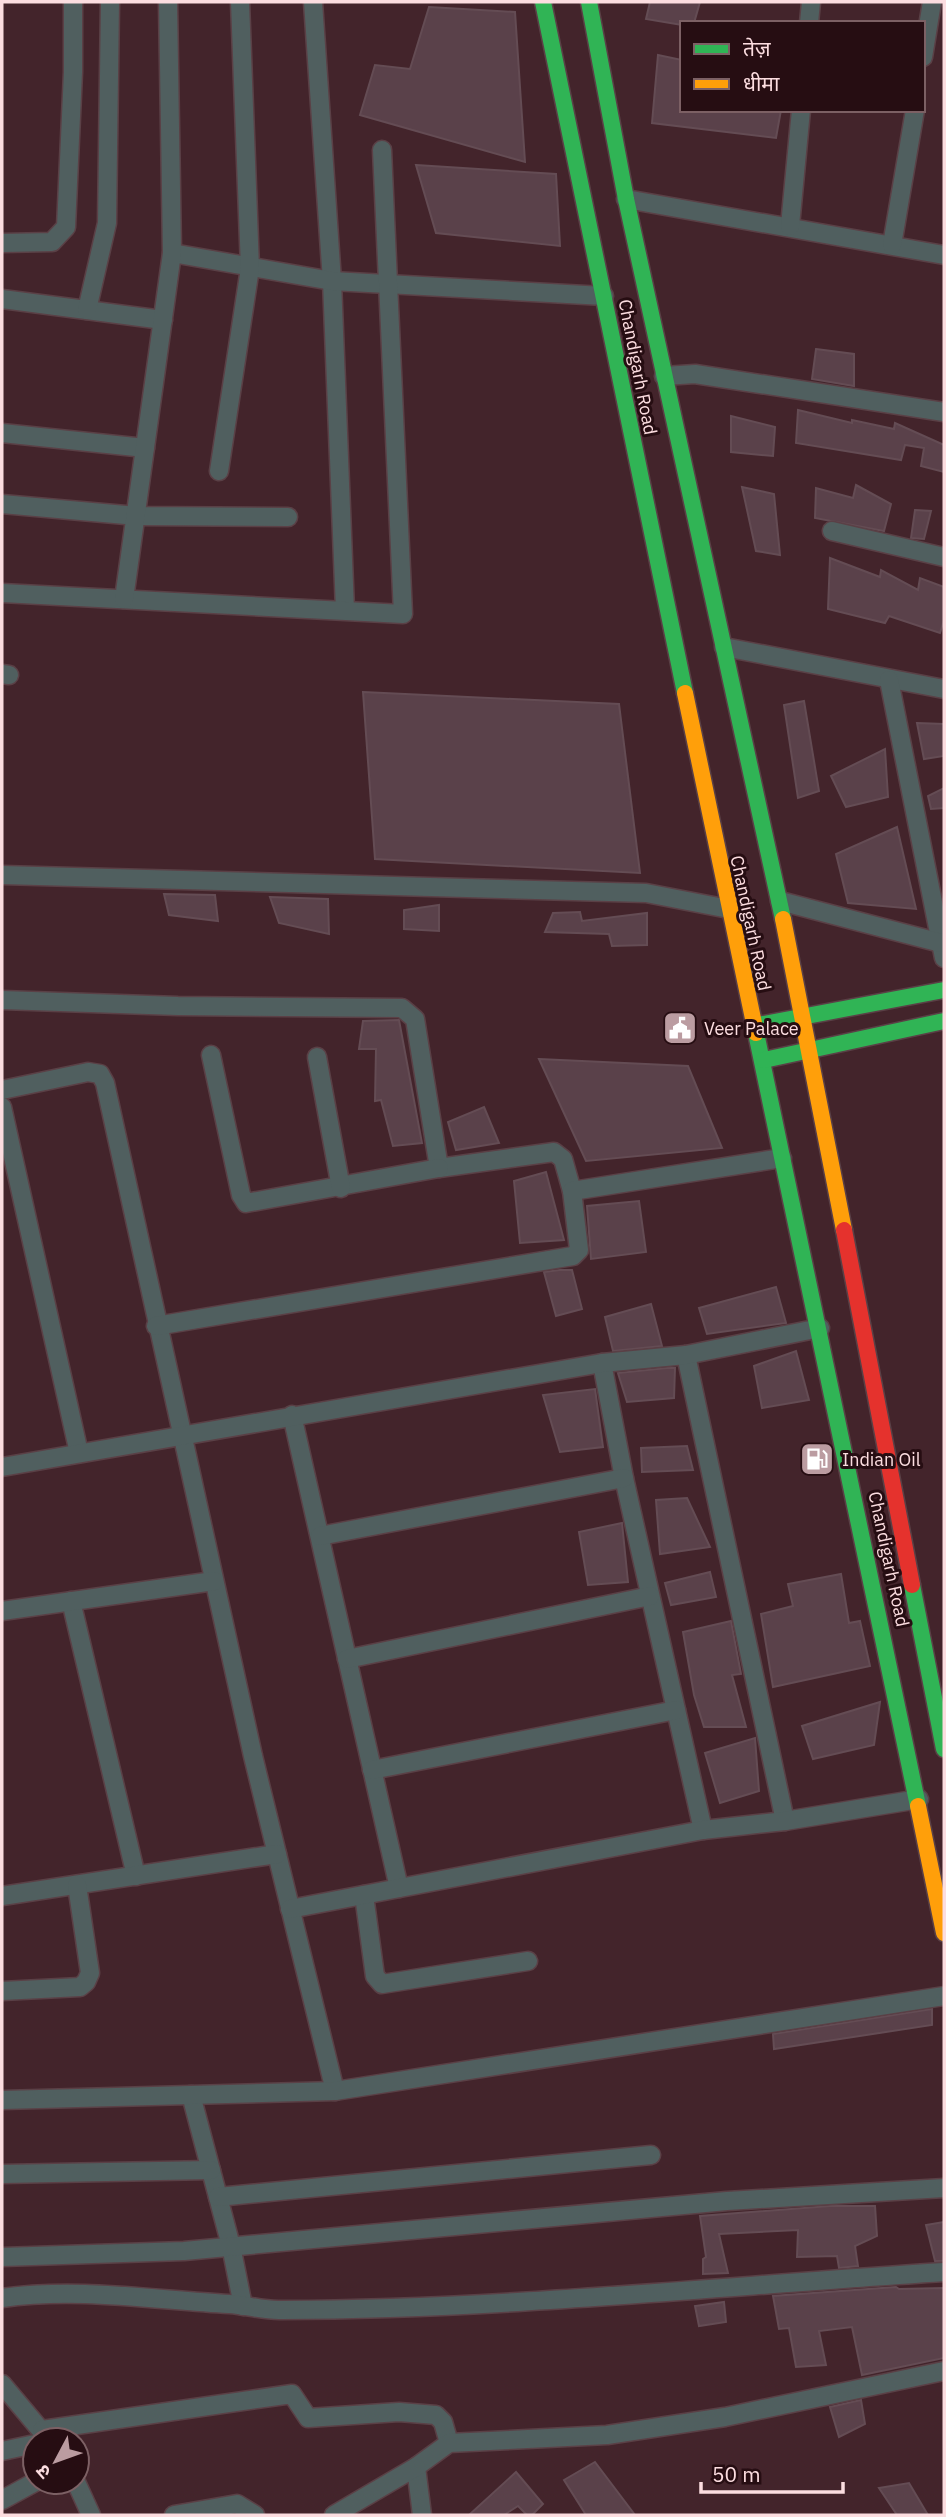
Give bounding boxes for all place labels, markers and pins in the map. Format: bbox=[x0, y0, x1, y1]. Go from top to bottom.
public building icon: Veer Palace bbox=[661, 1009, 699, 1047]
place label: Veer Palace bbox=[704, 1017, 799, 1040]
fuel station icon: Indian Oil bbox=[798, 1440, 836, 1478]
place label: Indian Oil bbox=[842, 1448, 921, 1471]

